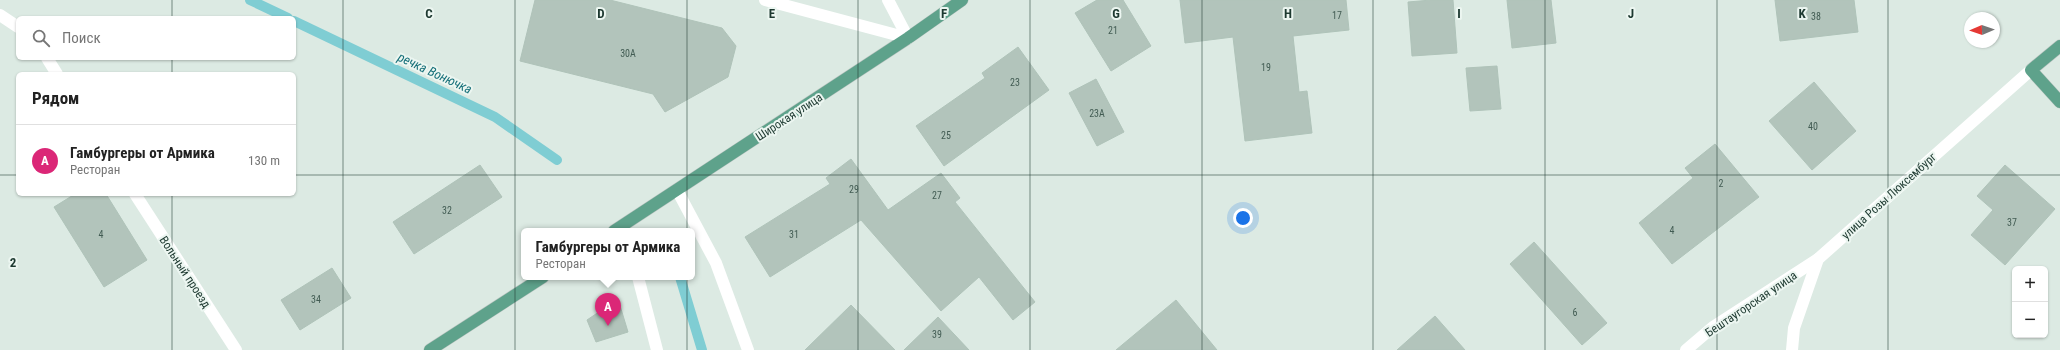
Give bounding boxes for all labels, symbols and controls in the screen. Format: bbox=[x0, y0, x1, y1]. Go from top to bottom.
text: C bbox=[425, 6, 433, 21]
text: D bbox=[597, 6, 605, 21]
text: E bbox=[769, 6, 776, 21]
text: F bbox=[941, 6, 947, 21]
text: G bbox=[1112, 6, 1120, 21]
text: H bbox=[1284, 6, 1292, 21]
text: I bbox=[1457, 6, 1461, 21]
text: J bbox=[1628, 6, 1634, 21]
text: K bbox=[1798, 6, 1806, 21]
house number: 17 bbox=[1332, 10, 1342, 21]
house number: 38 bbox=[1811, 11, 1821, 22]
north arrow bbox=[1964, 12, 2000, 48]
search box bbox=[16, 16, 296, 60]
house number: 21 bbox=[1108, 25, 1118, 36]
icon: search bbox=[30, 27, 52, 49]
text: Поиск bbox=[62, 29, 101, 47]
house number: 30А bbox=[620, 48, 636, 59]
water label: речка Вонючка bbox=[395, 49, 474, 97]
house number: 19 bbox=[1261, 62, 1271, 73]
house number: 23 bbox=[1010, 77, 1020, 88]
text: Рядом bbox=[32, 88, 79, 108]
street label: Широкая улица bbox=[753, 90, 825, 144]
house number: 23А bbox=[1089, 108, 1105, 119]
house number: 40 bbox=[1808, 121, 1818, 132]
house number: 25 bbox=[941, 130, 951, 141]
text: Гамбургеры от Армика bbox=[70, 144, 215, 162]
street label: улица Розы Люксембург bbox=[1839, 150, 1940, 242]
text: A bbox=[41, 153, 49, 168]
text: 130 m bbox=[248, 153, 280, 168]
text: Ресторан bbox=[70, 162, 120, 177]
house number: 2 bbox=[1719, 178, 1724, 189]
house number: 29 bbox=[849, 184, 859, 195]
house number: 27 bbox=[932, 190, 942, 201]
house number: 32 bbox=[442, 205, 452, 216]
your location bbox=[1233, 208, 1253, 228]
house number: 37 bbox=[2007, 217, 2017, 228]
house number: 4 bbox=[1670, 225, 1675, 236]
popup bbox=[521, 228, 695, 280]
house number: 4 bbox=[99, 229, 104, 240]
house number: 31 bbox=[789, 229, 799, 240]
street label: Вольный проезд bbox=[157, 233, 214, 311]
text: Гамбургеры от Армика bbox=[536, 238, 680, 256]
text: 2 bbox=[10, 255, 17, 270]
text: Ресторан bbox=[536, 256, 586, 271]
map controls bbox=[2012, 266, 2048, 338]
button: + bbox=[2012, 266, 2048, 302]
street label: Бештаугорская улица bbox=[1703, 268, 1800, 340]
pin: A bbox=[595, 293, 621, 326]
house number: 34 bbox=[311, 294, 321, 305]
button: − bbox=[2012, 302, 2048, 338]
house number: 6 bbox=[1573, 307, 1578, 318]
house number: 39 bbox=[932, 329, 942, 340]

